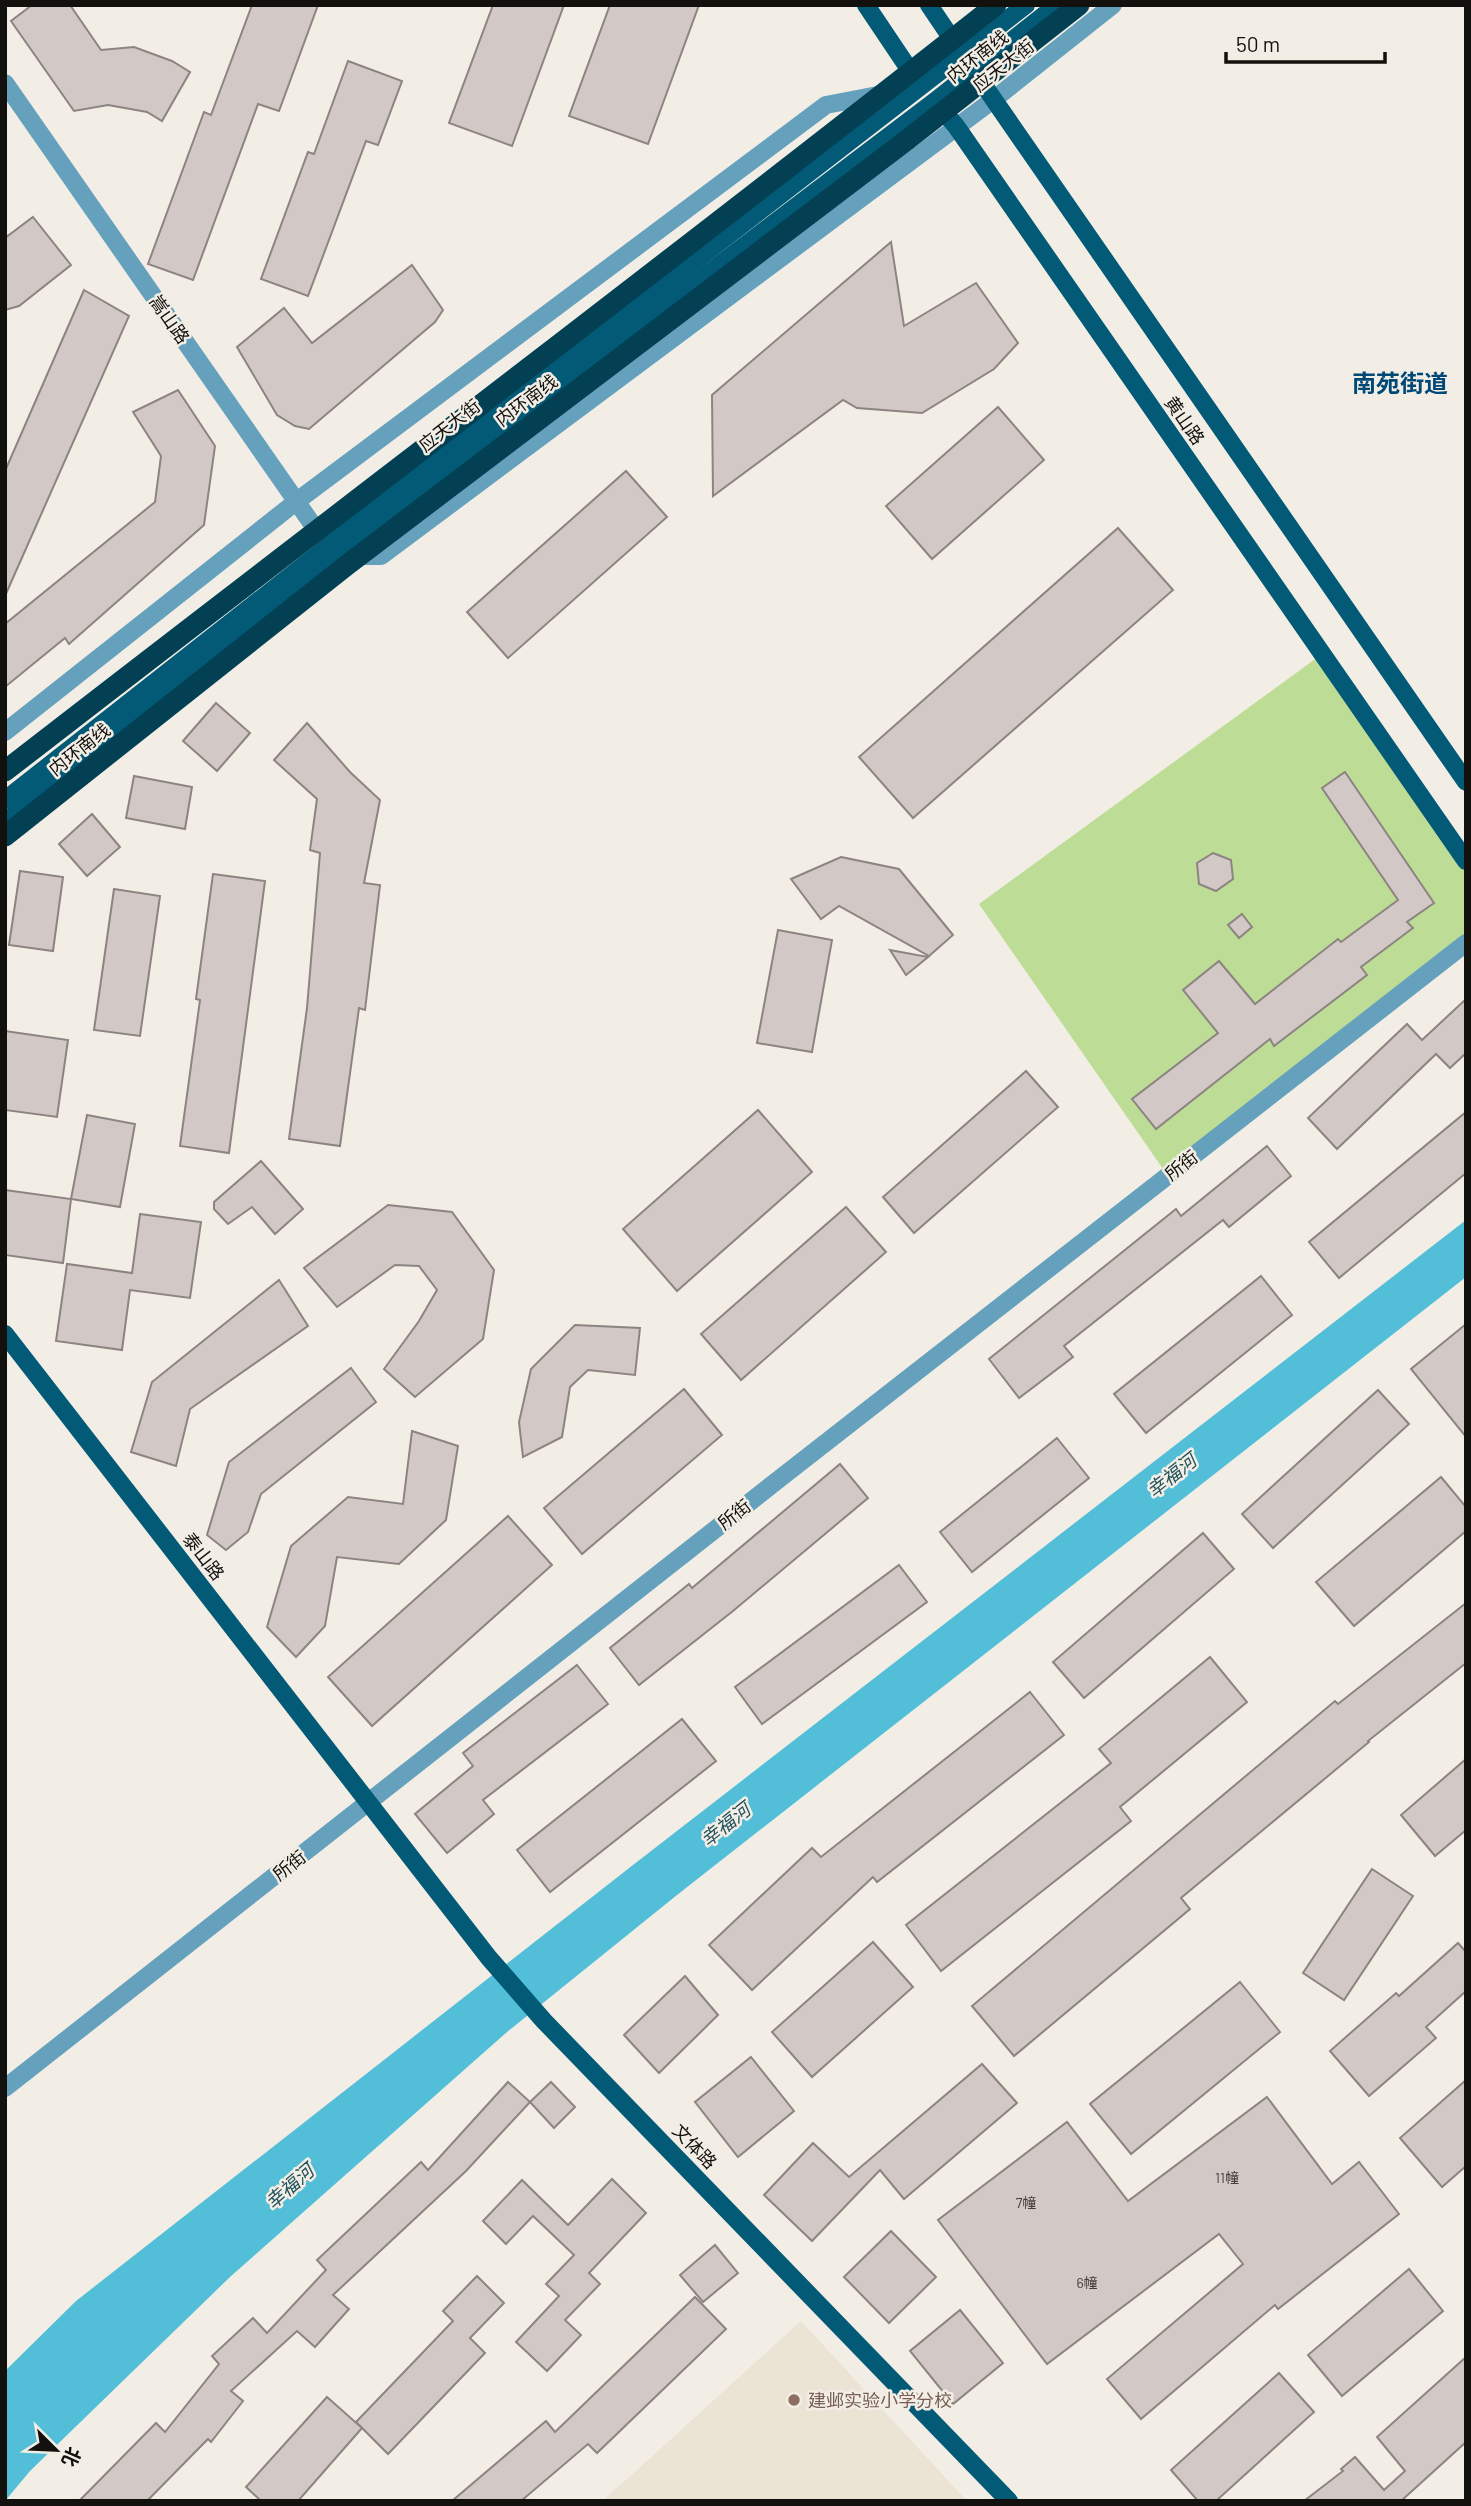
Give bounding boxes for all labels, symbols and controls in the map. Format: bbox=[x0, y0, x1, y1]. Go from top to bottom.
scale bar bbox=[1226, 21, 1385, 65]
street label: 内环南线 bbox=[942, 25, 1012, 87]
text: 50 m bbox=[1236, 31, 1280, 56]
street label: 应天大街 bbox=[968, 34, 1038, 96]
street label: 嵩山路 bbox=[146, 291, 194, 347]
district label: 南苑街道 bbox=[1352, 368, 1448, 397]
street label: 内环南线 bbox=[491, 370, 561, 430]
street label: 黄山路 bbox=[1161, 392, 1209, 448]
street label: 应天大街 bbox=[414, 394, 484, 456]
street label: 内环南线 bbox=[44, 718, 114, 780]
street label: 所街 bbox=[1160, 1145, 1202, 1185]
water label: 幸福河 bbox=[1141, 1446, 1204, 1502]
street label: 所街 bbox=[713, 1494, 755, 1534]
street label: 泰山路 bbox=[179, 1528, 229, 1584]
water label: 幸福河 bbox=[695, 1795, 758, 1851]
street label: 所街 bbox=[268, 1845, 310, 1885]
street label: 文体路 bbox=[668, 2119, 722, 2173]
water label: 幸福河 bbox=[260, 2156, 321, 2213]
house number: 11幢 bbox=[1215, 2169, 1239, 2186]
house number: 7幢 bbox=[1016, 2194, 1036, 2211]
house number: 6幢 bbox=[1076, 2274, 1098, 2291]
place label: 建邺实验小学分校 bbox=[808, 2389, 952, 2411]
marker: 建邺实验小学分校 bbox=[786, 2392, 802, 2408]
north arrow bbox=[21, 2415, 91, 2485]
text: 北 bbox=[58, 2444, 86, 2470]

